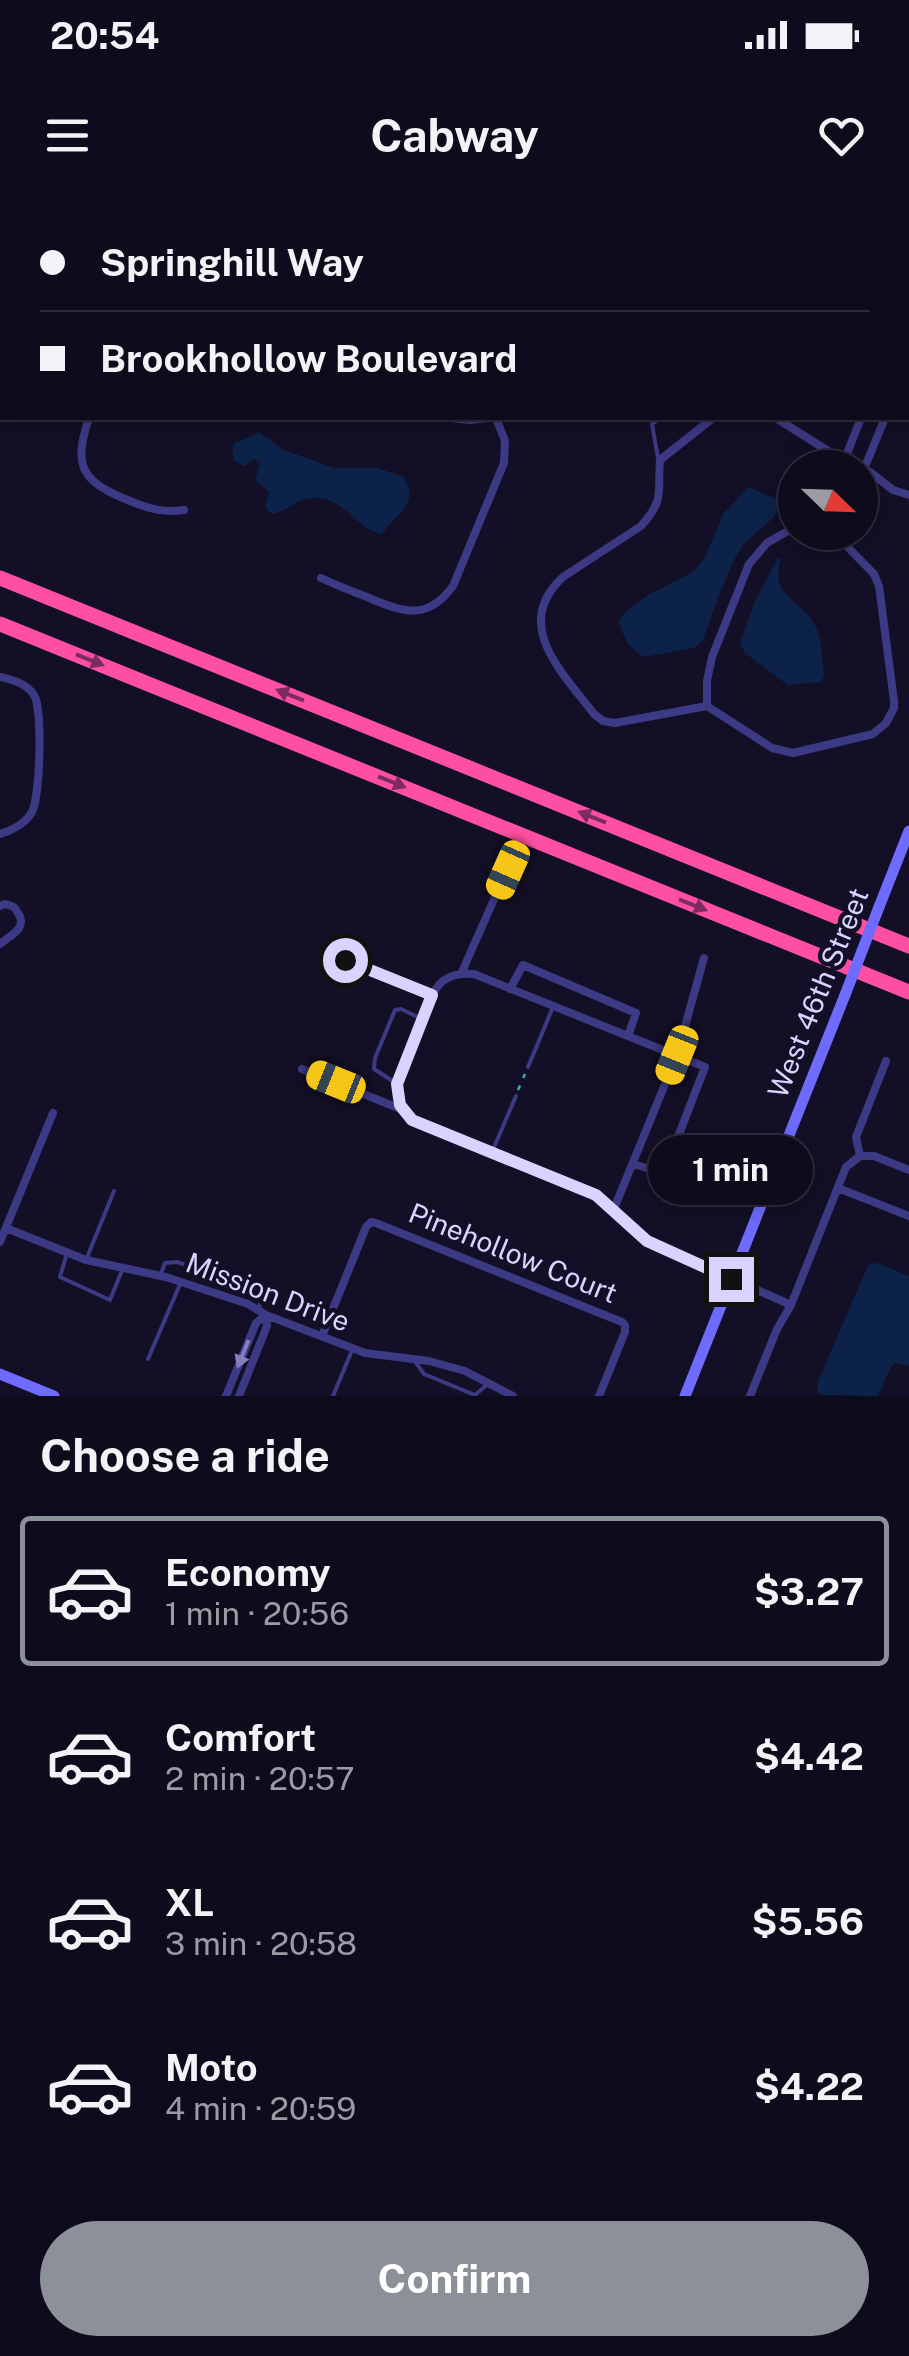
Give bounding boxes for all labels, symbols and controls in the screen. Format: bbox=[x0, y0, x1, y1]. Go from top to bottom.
text: 20:54 bbox=[50, 13, 159, 58]
icon: menu bbox=[40, 108, 95, 163]
icon: heart bbox=[814, 108, 869, 163]
text: Cabway bbox=[370, 109, 539, 162]
text: Springhill Way bbox=[100, 240, 364, 285]
text: Brookhollow Boulevard bbox=[100, 336, 517, 381]
north arrow bbox=[778, 450, 878, 550]
map controls bbox=[778, 450, 878, 550]
one-way arrow bbox=[76, 653, 106, 669]
one-way arrow bbox=[275, 686, 305, 702]
one-way arrow bbox=[377, 775, 407, 791]
one-way arrow bbox=[577, 809, 606, 825]
car bbox=[482, 836, 534, 904]
street label: West 46th Street bbox=[760, 883, 875, 1103]
one-way arrow bbox=[678, 897, 707, 913]
route start bbox=[323, 938, 368, 983]
car bbox=[652, 1022, 702, 1088]
car bbox=[303, 1057, 369, 1107]
callout: 1 min bbox=[648, 1134, 814, 1204]
text: 1 min bbox=[692, 1151, 769, 1188]
street label: Pinehollow Court bbox=[404, 1196, 622, 1309]
street label: Mission Drive bbox=[182, 1245, 355, 1338]
route end bbox=[709, 1257, 754, 1302]
one-way arrow bbox=[235, 1339, 251, 1369]
text: Choose a ride bbox=[40, 1429, 330, 1482]
icon: car bbox=[45, 1546, 135, 1636]
text: Economy bbox=[165, 1550, 331, 1595]
text: $3.27 bbox=[754, 1569, 864, 1614]
text: 1 min · 20:56 bbox=[165, 1595, 349, 1632]
icon: car bbox=[45, 1711, 135, 1801]
text: Comfort bbox=[165, 1715, 316, 1760]
text: $4.42 bbox=[754, 1734, 864, 1779]
text: 2 min · 20:57 bbox=[165, 1760, 354, 1797]
icon: car bbox=[45, 1876, 135, 1966]
text: XL bbox=[165, 1880, 214, 1925]
text: $5.56 bbox=[752, 1899, 864, 1944]
text: 3 min · 20:58 bbox=[165, 1925, 357, 1962]
icon: car bbox=[45, 2041, 135, 2131]
text: Moto bbox=[165, 2045, 258, 2090]
text: $4.22 bbox=[754, 2064, 864, 2109]
text: 4 min · 20:59 bbox=[165, 2090, 356, 2127]
button: Confirm bbox=[40, 2221, 869, 2336]

